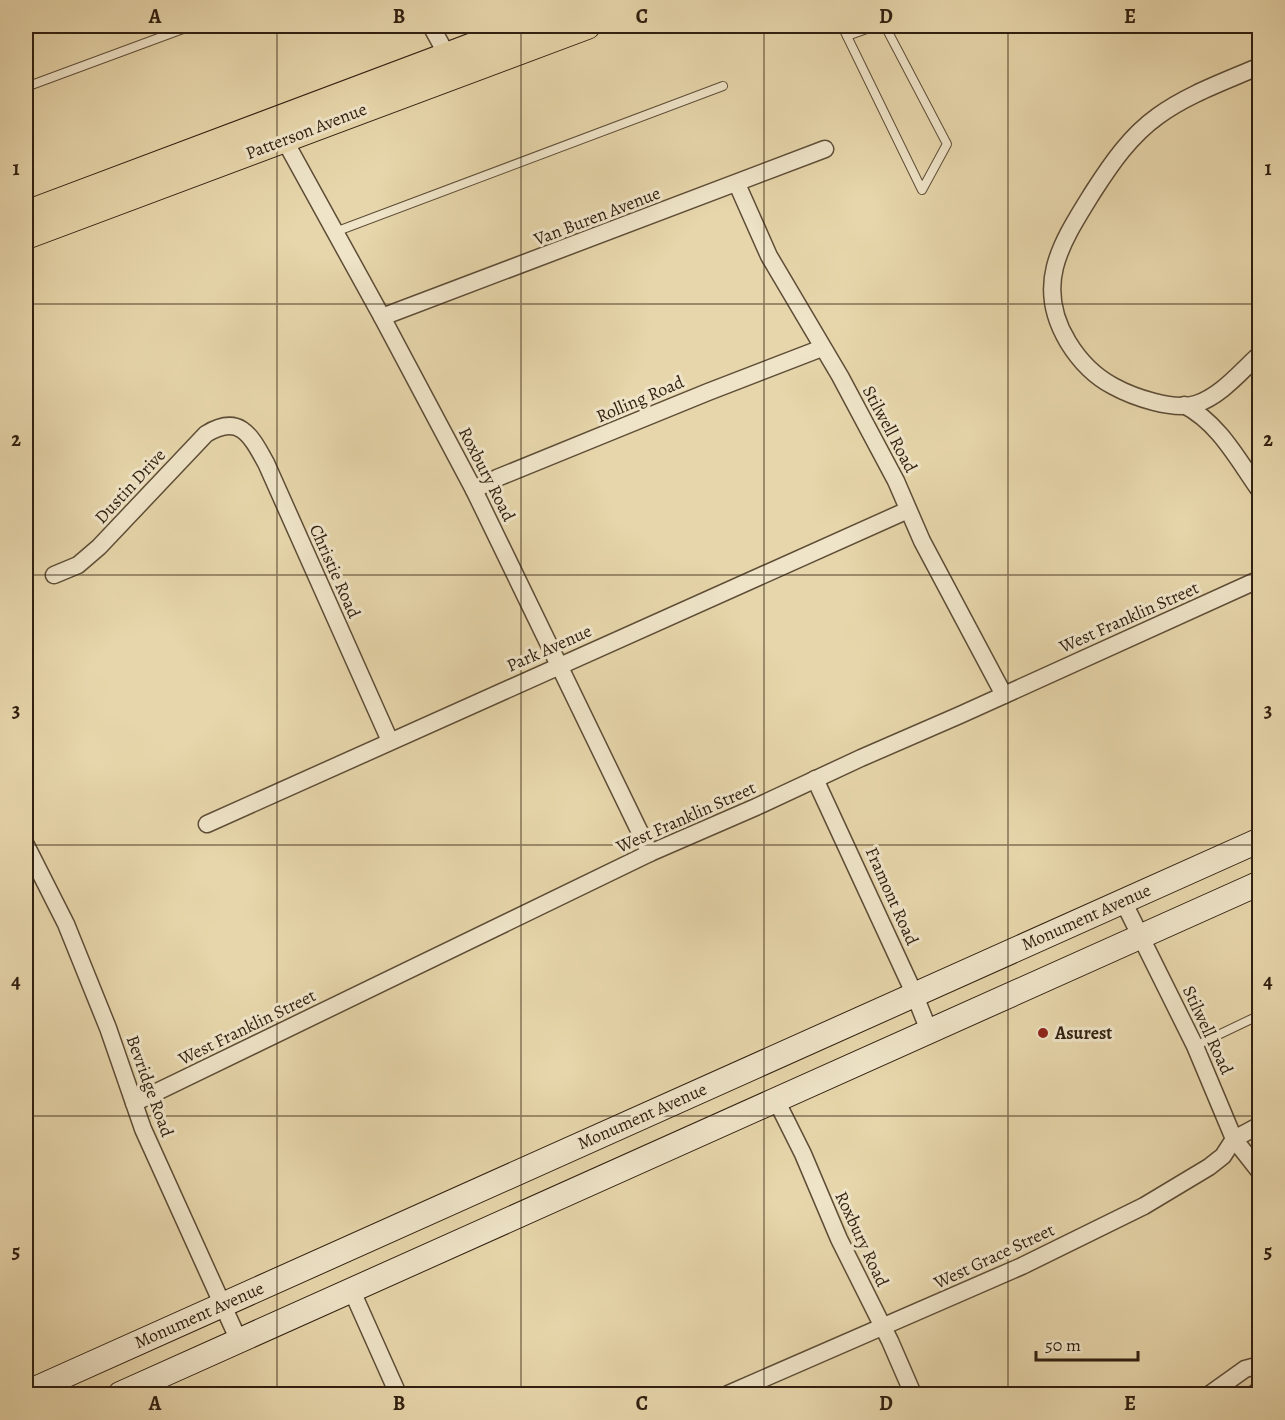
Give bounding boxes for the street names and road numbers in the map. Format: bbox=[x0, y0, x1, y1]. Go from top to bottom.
street label: Patterson Avenue bbox=[242, 97, 370, 165]
street label: Van Buren Avenue bbox=[529, 181, 664, 252]
street label: Rolling Road bbox=[592, 370, 688, 428]
street label: Stilwell Road bbox=[857, 381, 923, 477]
street label: Roxbury Road bbox=[453, 423, 521, 526]
street label: Dustin Drive bbox=[89, 443, 171, 529]
street label: Christie Road bbox=[304, 520, 366, 622]
street label: West Franklin Street bbox=[1055, 575, 1203, 659]
street label: Park Avenue bbox=[503, 619, 595, 677]
street label: West Franklin Street bbox=[612, 775, 760, 859]
street label: Framont Road bbox=[860, 843, 924, 949]
street label: Monument Avenue bbox=[1017, 878, 1155, 956]
street label: Stilwell Road bbox=[1177, 982, 1239, 1079]
street label: West Franklin Street bbox=[173, 983, 320, 1071]
street label: Bevridge Road bbox=[121, 1032, 180, 1140]
street label: Monument Avenue bbox=[573, 1077, 711, 1155]
street label: Roxbury Road bbox=[829, 1187, 895, 1291]
street label: West Grace Street bbox=[929, 1218, 1058, 1295]
street label: Monument Avenue bbox=[130, 1276, 268, 1354]

